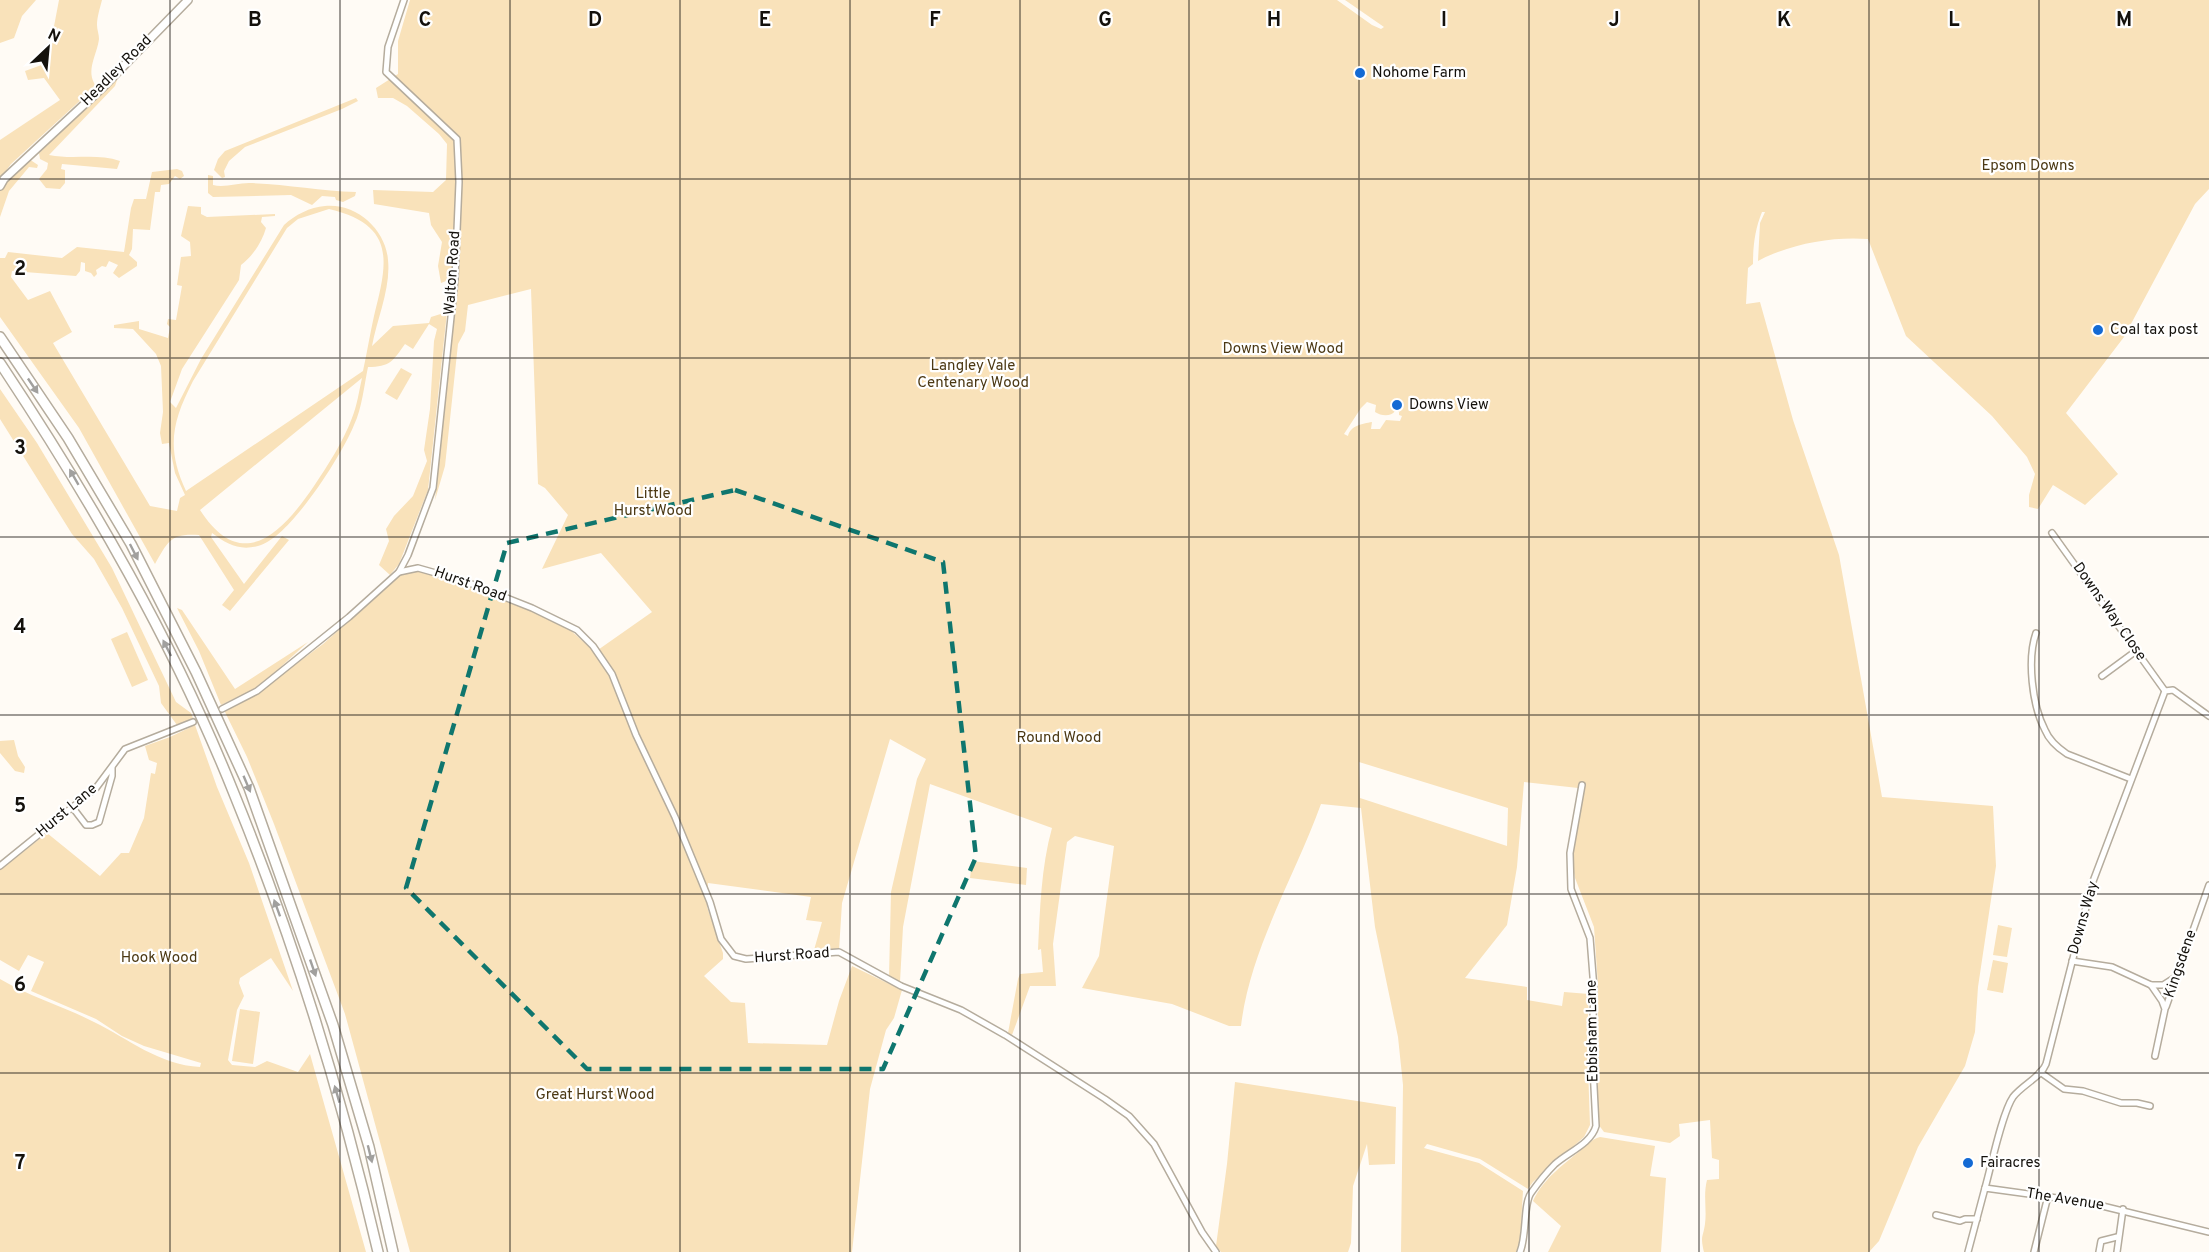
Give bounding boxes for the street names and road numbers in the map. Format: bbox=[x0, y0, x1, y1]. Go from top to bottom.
street label: Headley Road bbox=[77, 31, 157, 111]
street label: Walton Road bbox=[441, 230, 465, 316]
street label: Downs Way Close bbox=[2068, 559, 2150, 665]
street label: Hurst Road bbox=[431, 563, 509, 607]
street label: Hurst Lane bbox=[33, 780, 101, 842]
street label: Downs Way bbox=[2064, 879, 2104, 957]
street label: Kingsdene bbox=[2160, 927, 2202, 1001]
street label: Hurst Road bbox=[754, 944, 830, 968]
street label: Ebbisham Lane bbox=[1583, 979, 1603, 1083]
street label: The Avenue bbox=[2025, 1184, 2105, 1216]

